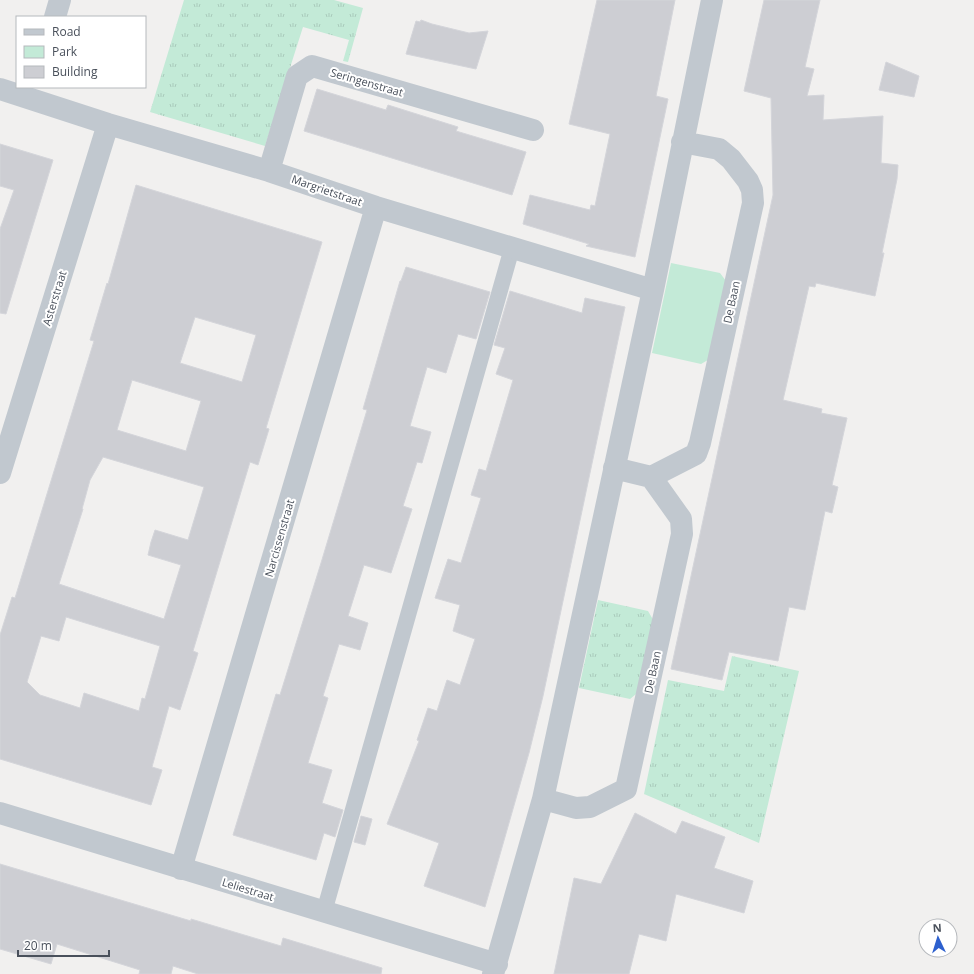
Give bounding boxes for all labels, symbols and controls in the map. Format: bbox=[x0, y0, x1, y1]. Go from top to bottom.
legend bbox=[16, 16, 146, 88]
text: Road bbox=[52, 23, 81, 40]
text: Park bbox=[52, 43, 78, 60]
text: Building bbox=[52, 63, 98, 80]
street label: Seringenstraat bbox=[329, 64, 405, 100]
street label: Margrietstraat bbox=[290, 171, 364, 209]
street label: Asterstraat bbox=[39, 269, 69, 327]
street label: De Baan bbox=[719, 279, 743, 325]
street label: Narcissenstraat bbox=[261, 497, 297, 579]
street label: De Baan bbox=[640, 649, 664, 695]
street label: Leliestraat bbox=[220, 874, 276, 904]
north arrow bbox=[918, 918, 958, 958]
text: N bbox=[932, 920, 942, 935]
scale bar bbox=[18, 932, 109, 958]
text: 20 m bbox=[24, 937, 52, 954]

